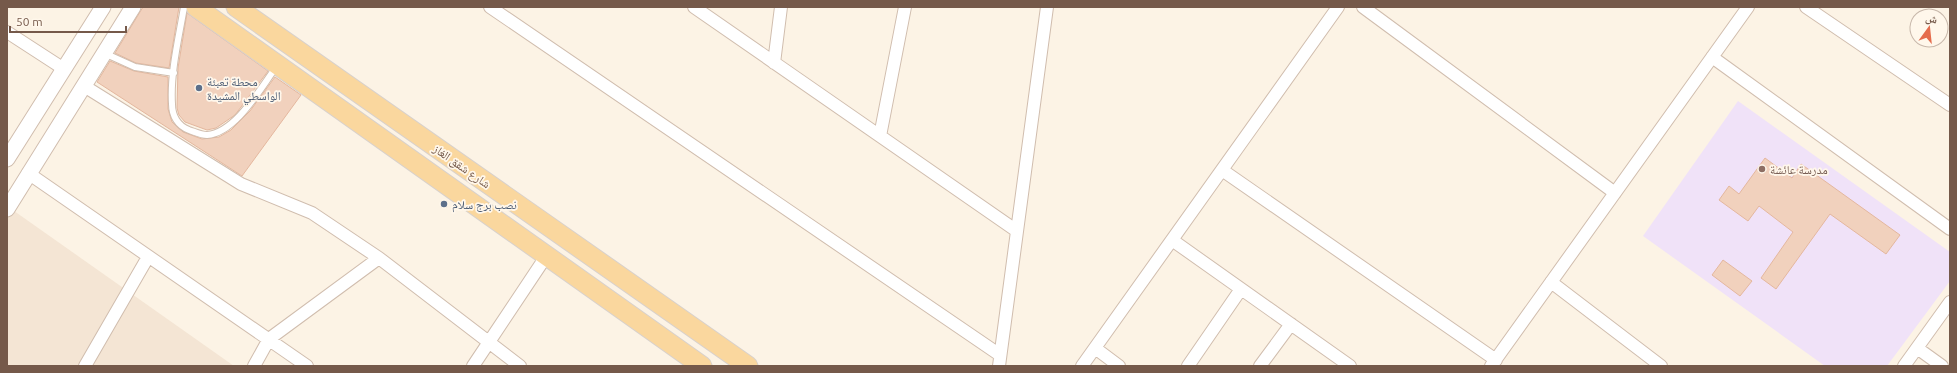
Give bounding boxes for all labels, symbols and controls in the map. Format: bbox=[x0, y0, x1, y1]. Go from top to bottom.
scale bar bbox=[10, 8, 126, 34]
north arrow bbox=[1909, 8, 1949, 48]
text: ش bbox=[1924, 11, 1939, 28]
text: 50 m bbox=[16, 15, 43, 28]
place label: محطة تعبئة الواسطي المشيدة bbox=[207, 75, 281, 106]
marker: محطة تعبئة الواسطي المشيدة bbox=[194, 83, 204, 93]
street label: شارع شقق الغاز bbox=[429, 141, 493, 192]
place label: مدرسة عائشة bbox=[1770, 163, 1828, 176]
marker: مدرسة عائشة bbox=[1757, 164, 1767, 174]
place label: نصب برج سلام bbox=[452, 198, 517, 213]
marker: نصب برج سلام bbox=[439, 199, 449, 209]

